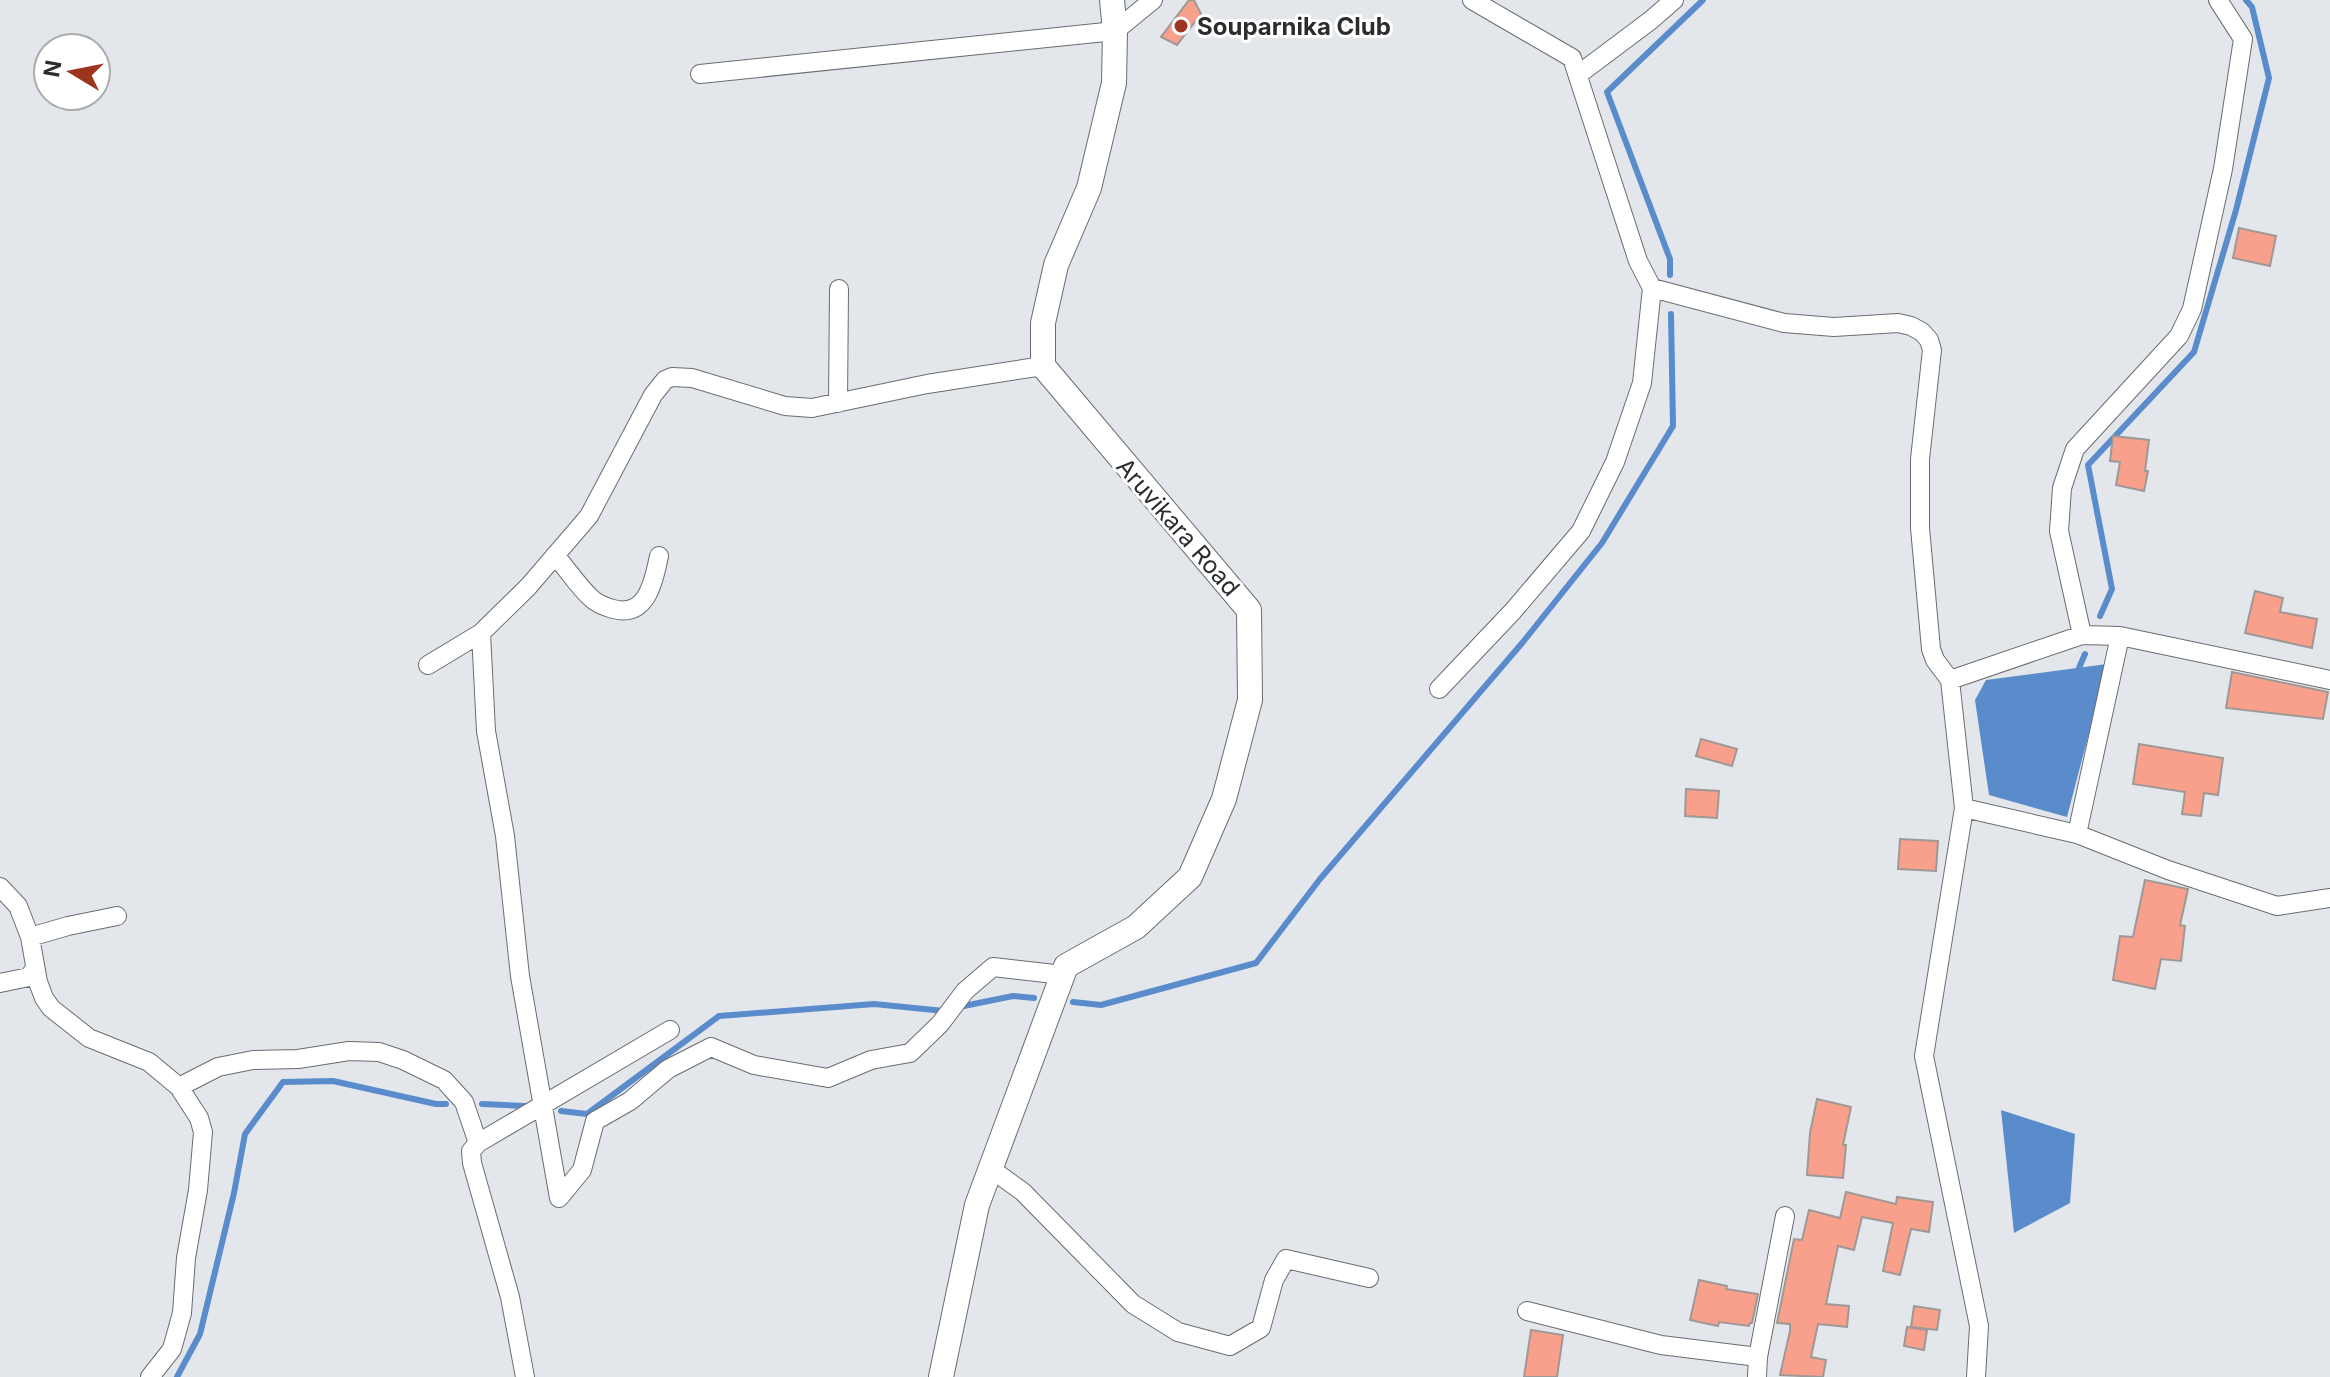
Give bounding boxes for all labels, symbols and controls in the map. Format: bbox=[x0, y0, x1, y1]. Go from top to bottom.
place label: Souparnika Club bbox=[1197, 12, 1391, 41]
marker: Souparnika Club bbox=[1172, 17, 1190, 35]
north arrow bbox=[32, 32, 112, 112]
text: N bbox=[38, 58, 67, 79]
street label: Aruvikara Road bbox=[1110, 452, 1246, 602]

